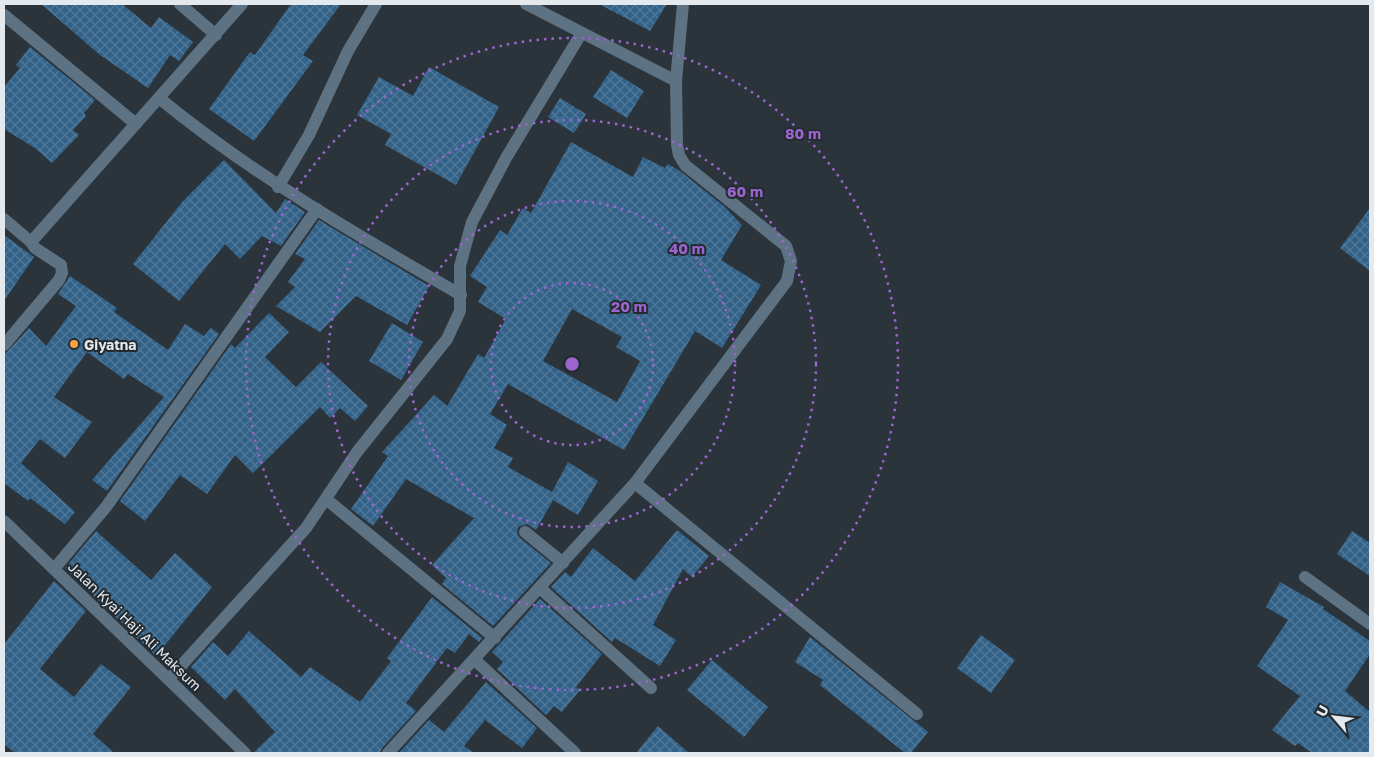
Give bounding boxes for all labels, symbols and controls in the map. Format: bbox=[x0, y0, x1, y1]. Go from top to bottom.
text: 80 m bbox=[785, 124, 821, 142]
text: 60 m bbox=[727, 182, 763, 200]
text: 40 m bbox=[669, 239, 705, 257]
text: 20 m bbox=[611, 297, 647, 315]
place label: Giyatna bbox=[84, 336, 136, 353]
marker: Giyatna bbox=[68, 338, 80, 350]
centre of rings bbox=[563, 355, 581, 373]
street label: Jalan Kyai Haji Ali Maksum bbox=[65, 558, 205, 694]
north arrow bbox=[1309, 692, 1359, 742]
text: U bbox=[1312, 702, 1332, 719]

